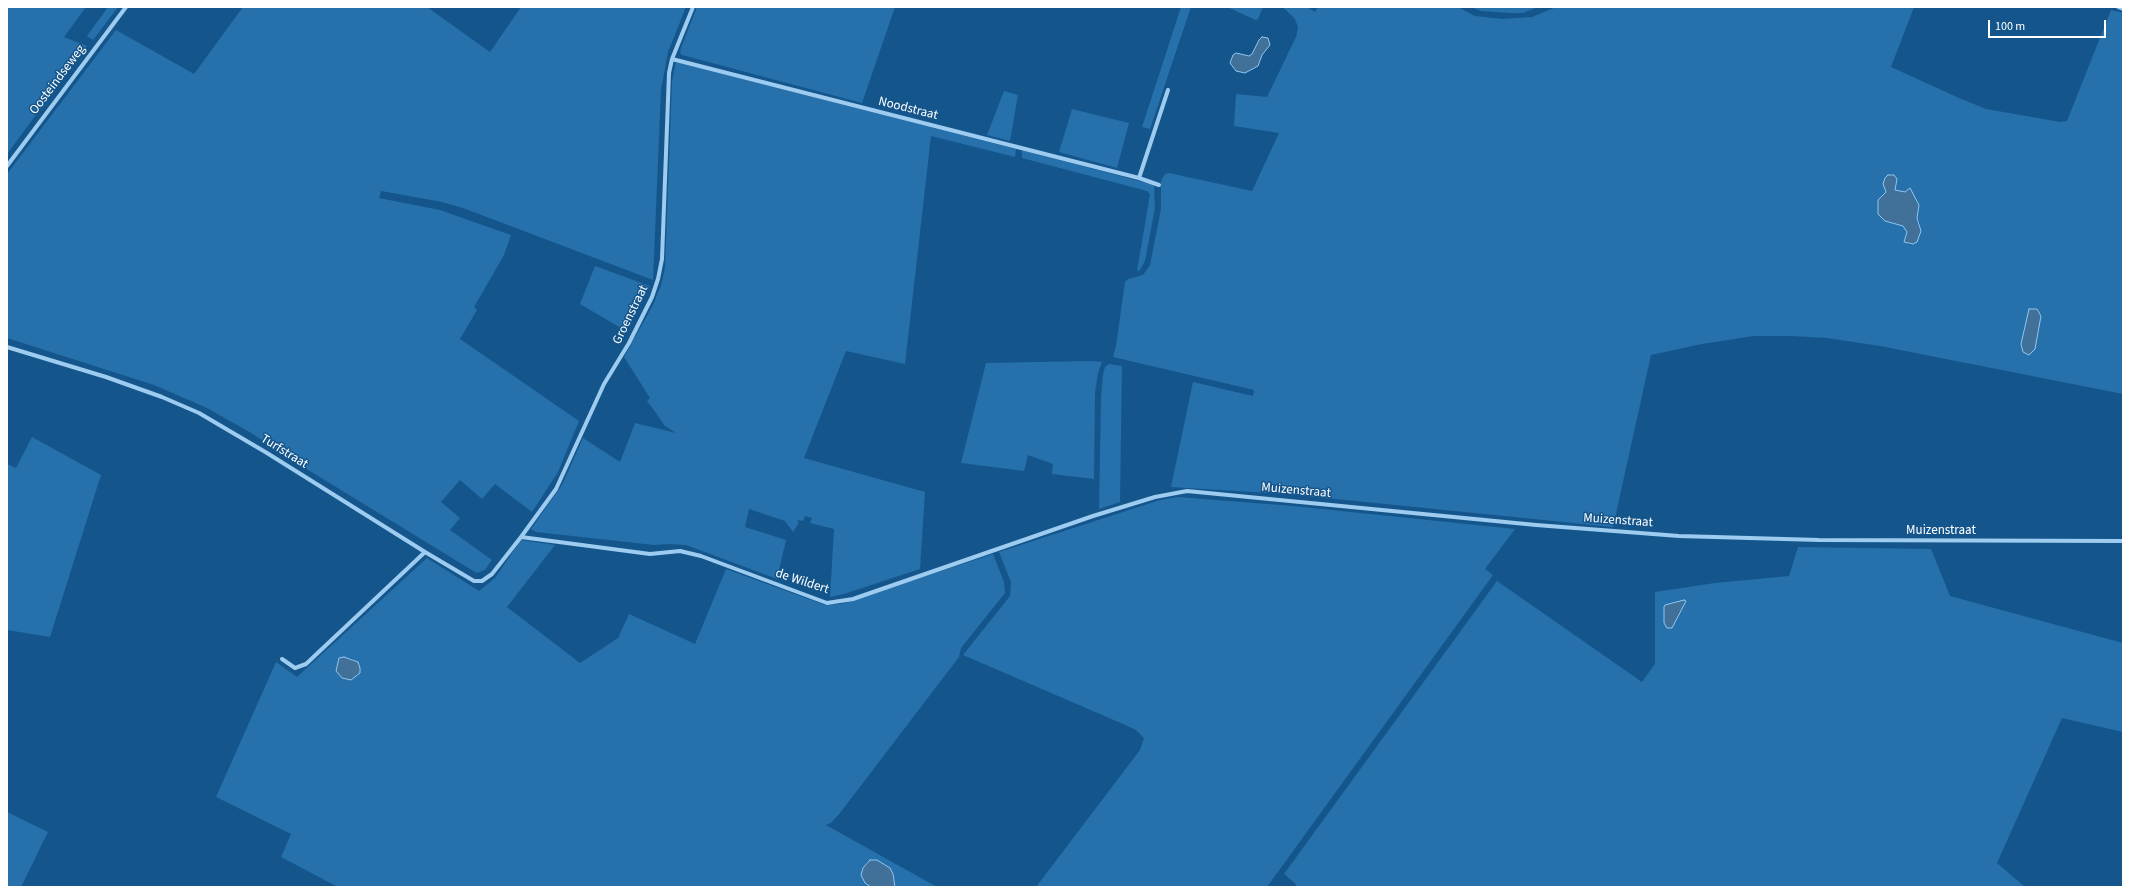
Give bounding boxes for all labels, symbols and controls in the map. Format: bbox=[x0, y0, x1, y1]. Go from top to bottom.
scale bar bbox=[1990, 12, 2108, 38]
text: 100 m bbox=[1995, 18, 2025, 35]
street label: Oosteindseweg bbox=[27, 42, 89, 118]
street label: Noodstraat bbox=[877, 94, 939, 124]
street label: Groenstraat bbox=[610, 283, 652, 347]
street label: Turfstraat bbox=[257, 431, 311, 473]
street label: Muizenstraat bbox=[1261, 480, 1331, 502]
street label: Muizenstraat bbox=[1583, 511, 1653, 531]
street label: Muizenstraat bbox=[1906, 523, 1976, 539]
street label: de Wildert bbox=[773, 566, 831, 598]

